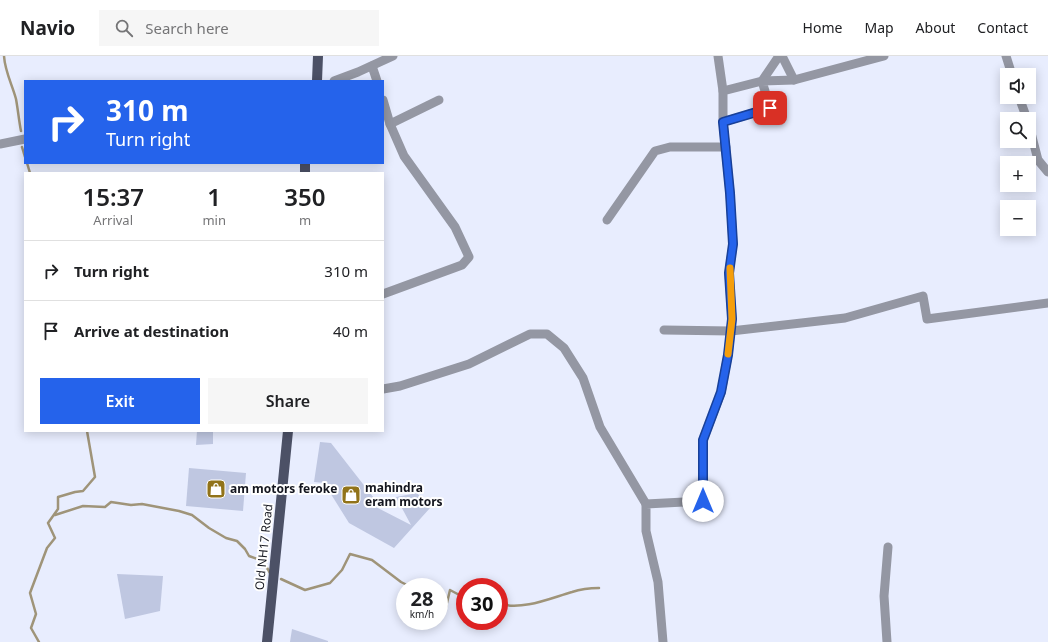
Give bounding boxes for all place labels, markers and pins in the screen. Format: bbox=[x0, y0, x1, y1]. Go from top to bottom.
pin bbox=[753, 91, 787, 125]
shop icon: am motors feroke bbox=[205, 478, 227, 500]
place label: mahindra eram motors bbox=[365, 479, 443, 510]
place label: am motors feroke bbox=[230, 480, 337, 497]
shop icon: mahindra eram motors bbox=[340, 484, 362, 506]

